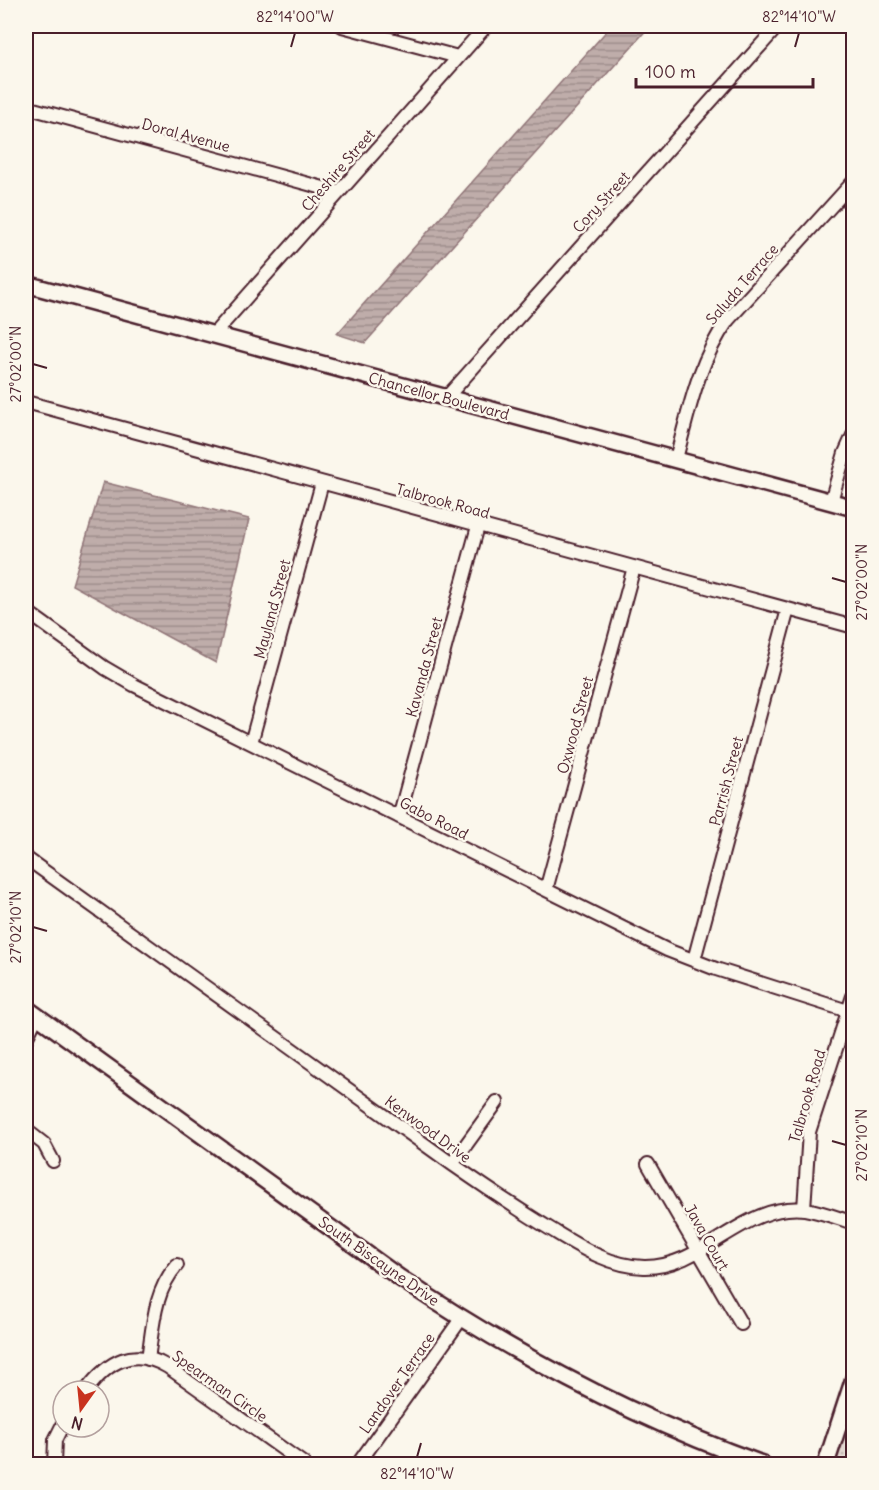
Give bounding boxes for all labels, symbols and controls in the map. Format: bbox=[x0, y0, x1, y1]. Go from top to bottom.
text: 82°14'00"W bbox=[256, 7, 334, 26]
text: 82°14'10"W bbox=[762, 7, 836, 26]
scale bar bbox=[636, 51, 813, 89]
text: 100 m bbox=[645, 60, 696, 83]
street label: Doral Avenue bbox=[140, 114, 232, 156]
street label: Cheshire Street bbox=[297, 125, 379, 215]
street label: Cory Street bbox=[568, 167, 634, 237]
street label: Saluda Terrace bbox=[702, 240, 782, 328]
text: 27°02'00"N bbox=[6, 326, 25, 402]
street label: Chancellor Boulevard bbox=[366, 368, 512, 424]
street label: Talbrook Road bbox=[394, 479, 492, 523]
text: 27°02'00"N bbox=[852, 544, 871, 620]
street label: Mayland Street bbox=[250, 557, 294, 661]
street label: Kavanda Street bbox=[401, 615, 447, 719]
street label: Oxwood Street bbox=[553, 674, 597, 776]
street label: Parrish Street bbox=[705, 734, 747, 828]
street label: Gabo Road bbox=[396, 793, 472, 844]
text: 27°02'10"N bbox=[6, 891, 25, 963]
street label: Talbrook Road bbox=[785, 1047, 829, 1145]
street label: Kenwood Drive bbox=[381, 1091, 475, 1167]
text: 27°02'10"N bbox=[852, 1109, 871, 1181]
street label: Java Court bbox=[680, 1200, 734, 1274]
street label: South Biscayne Drive bbox=[315, 1212, 443, 1310]
street label: Landover Terrace bbox=[355, 1329, 439, 1437]
street label: Spearman Circle bbox=[169, 1346, 271, 1426]
north arrow bbox=[51, 1379, 111, 1439]
text: N bbox=[69, 1412, 85, 1435]
text: 82°14'10"W bbox=[380, 1464, 454, 1483]

